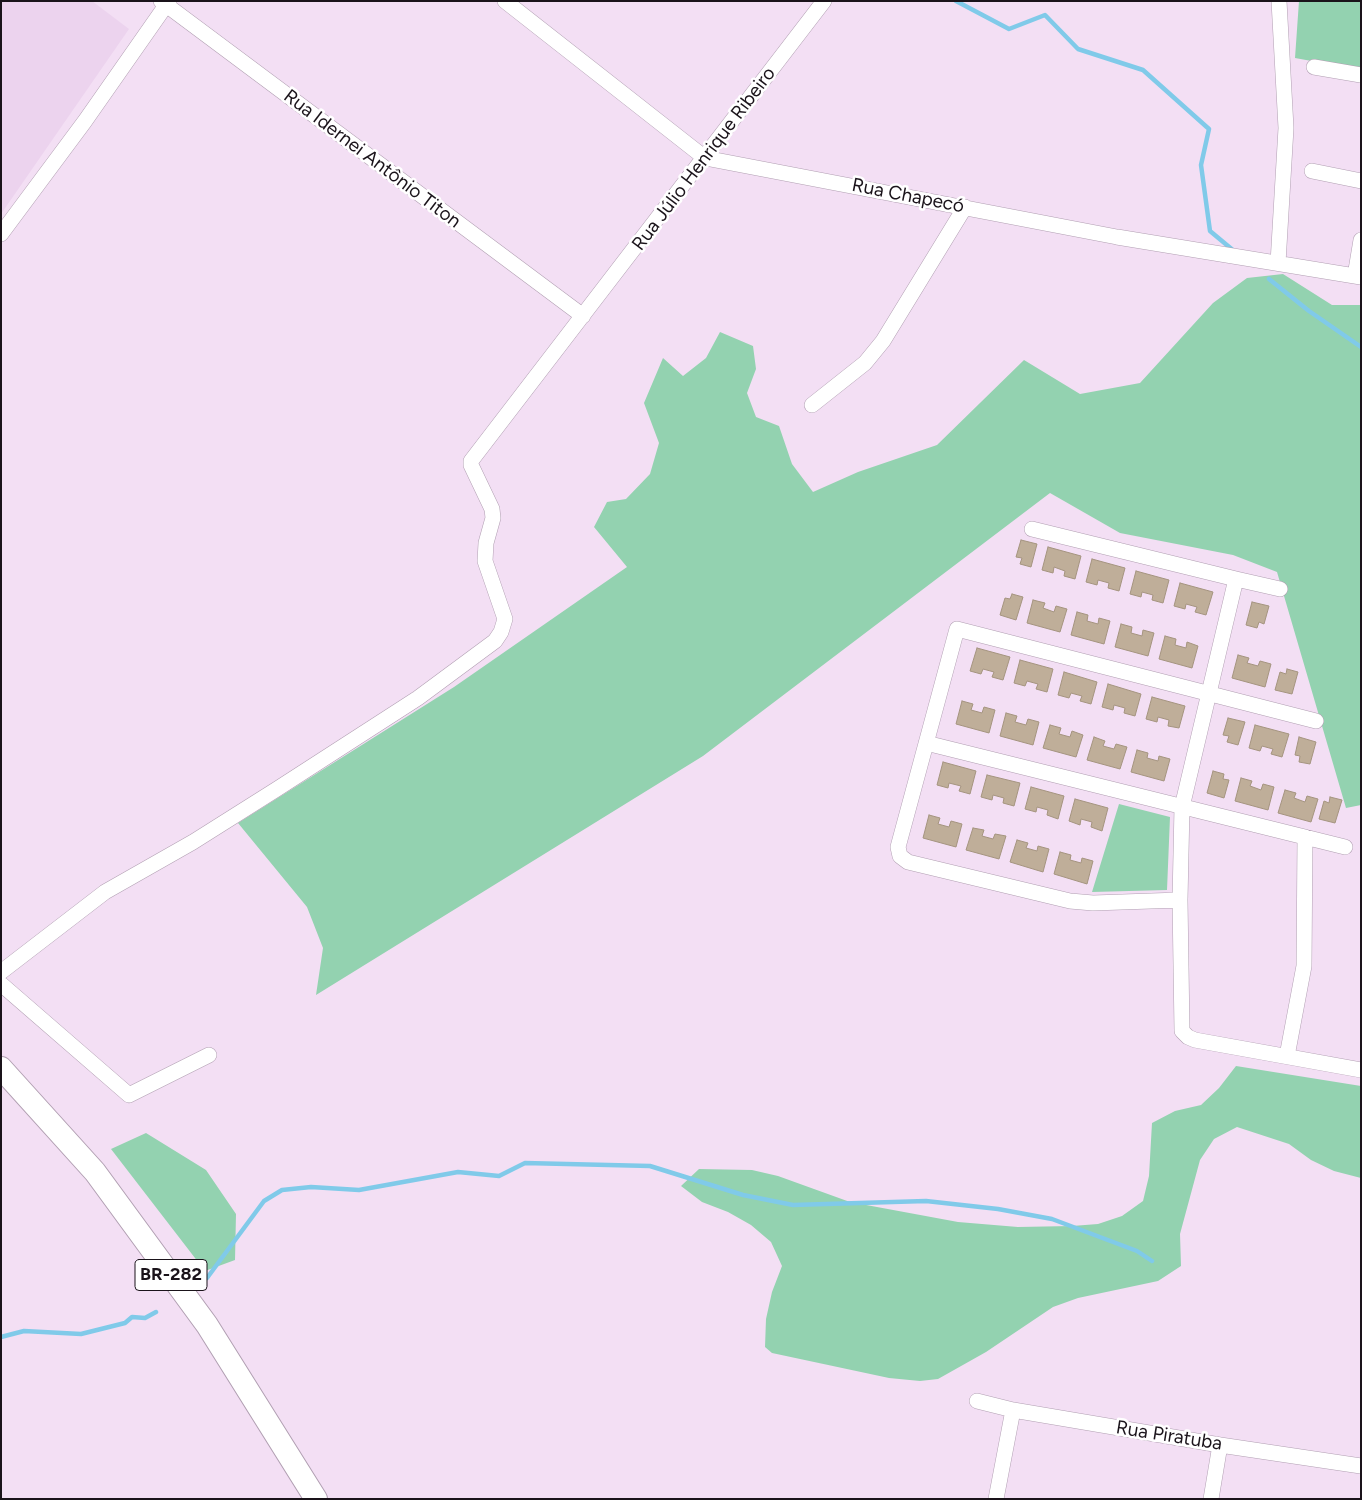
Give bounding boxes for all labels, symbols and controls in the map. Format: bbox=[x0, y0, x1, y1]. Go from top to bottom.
street label: Rua Júlio Henrique Ribeiro bbox=[628, 63, 780, 255]
street label: Rua Idernei Antônio Titon bbox=[279, 85, 465, 233]
street label: Rua Chapecó bbox=[850, 174, 966, 218]
road number: BR-282 bbox=[135, 1260, 207, 1290]
street label: Rua Piratuba bbox=[1114, 1416, 1224, 1456]

